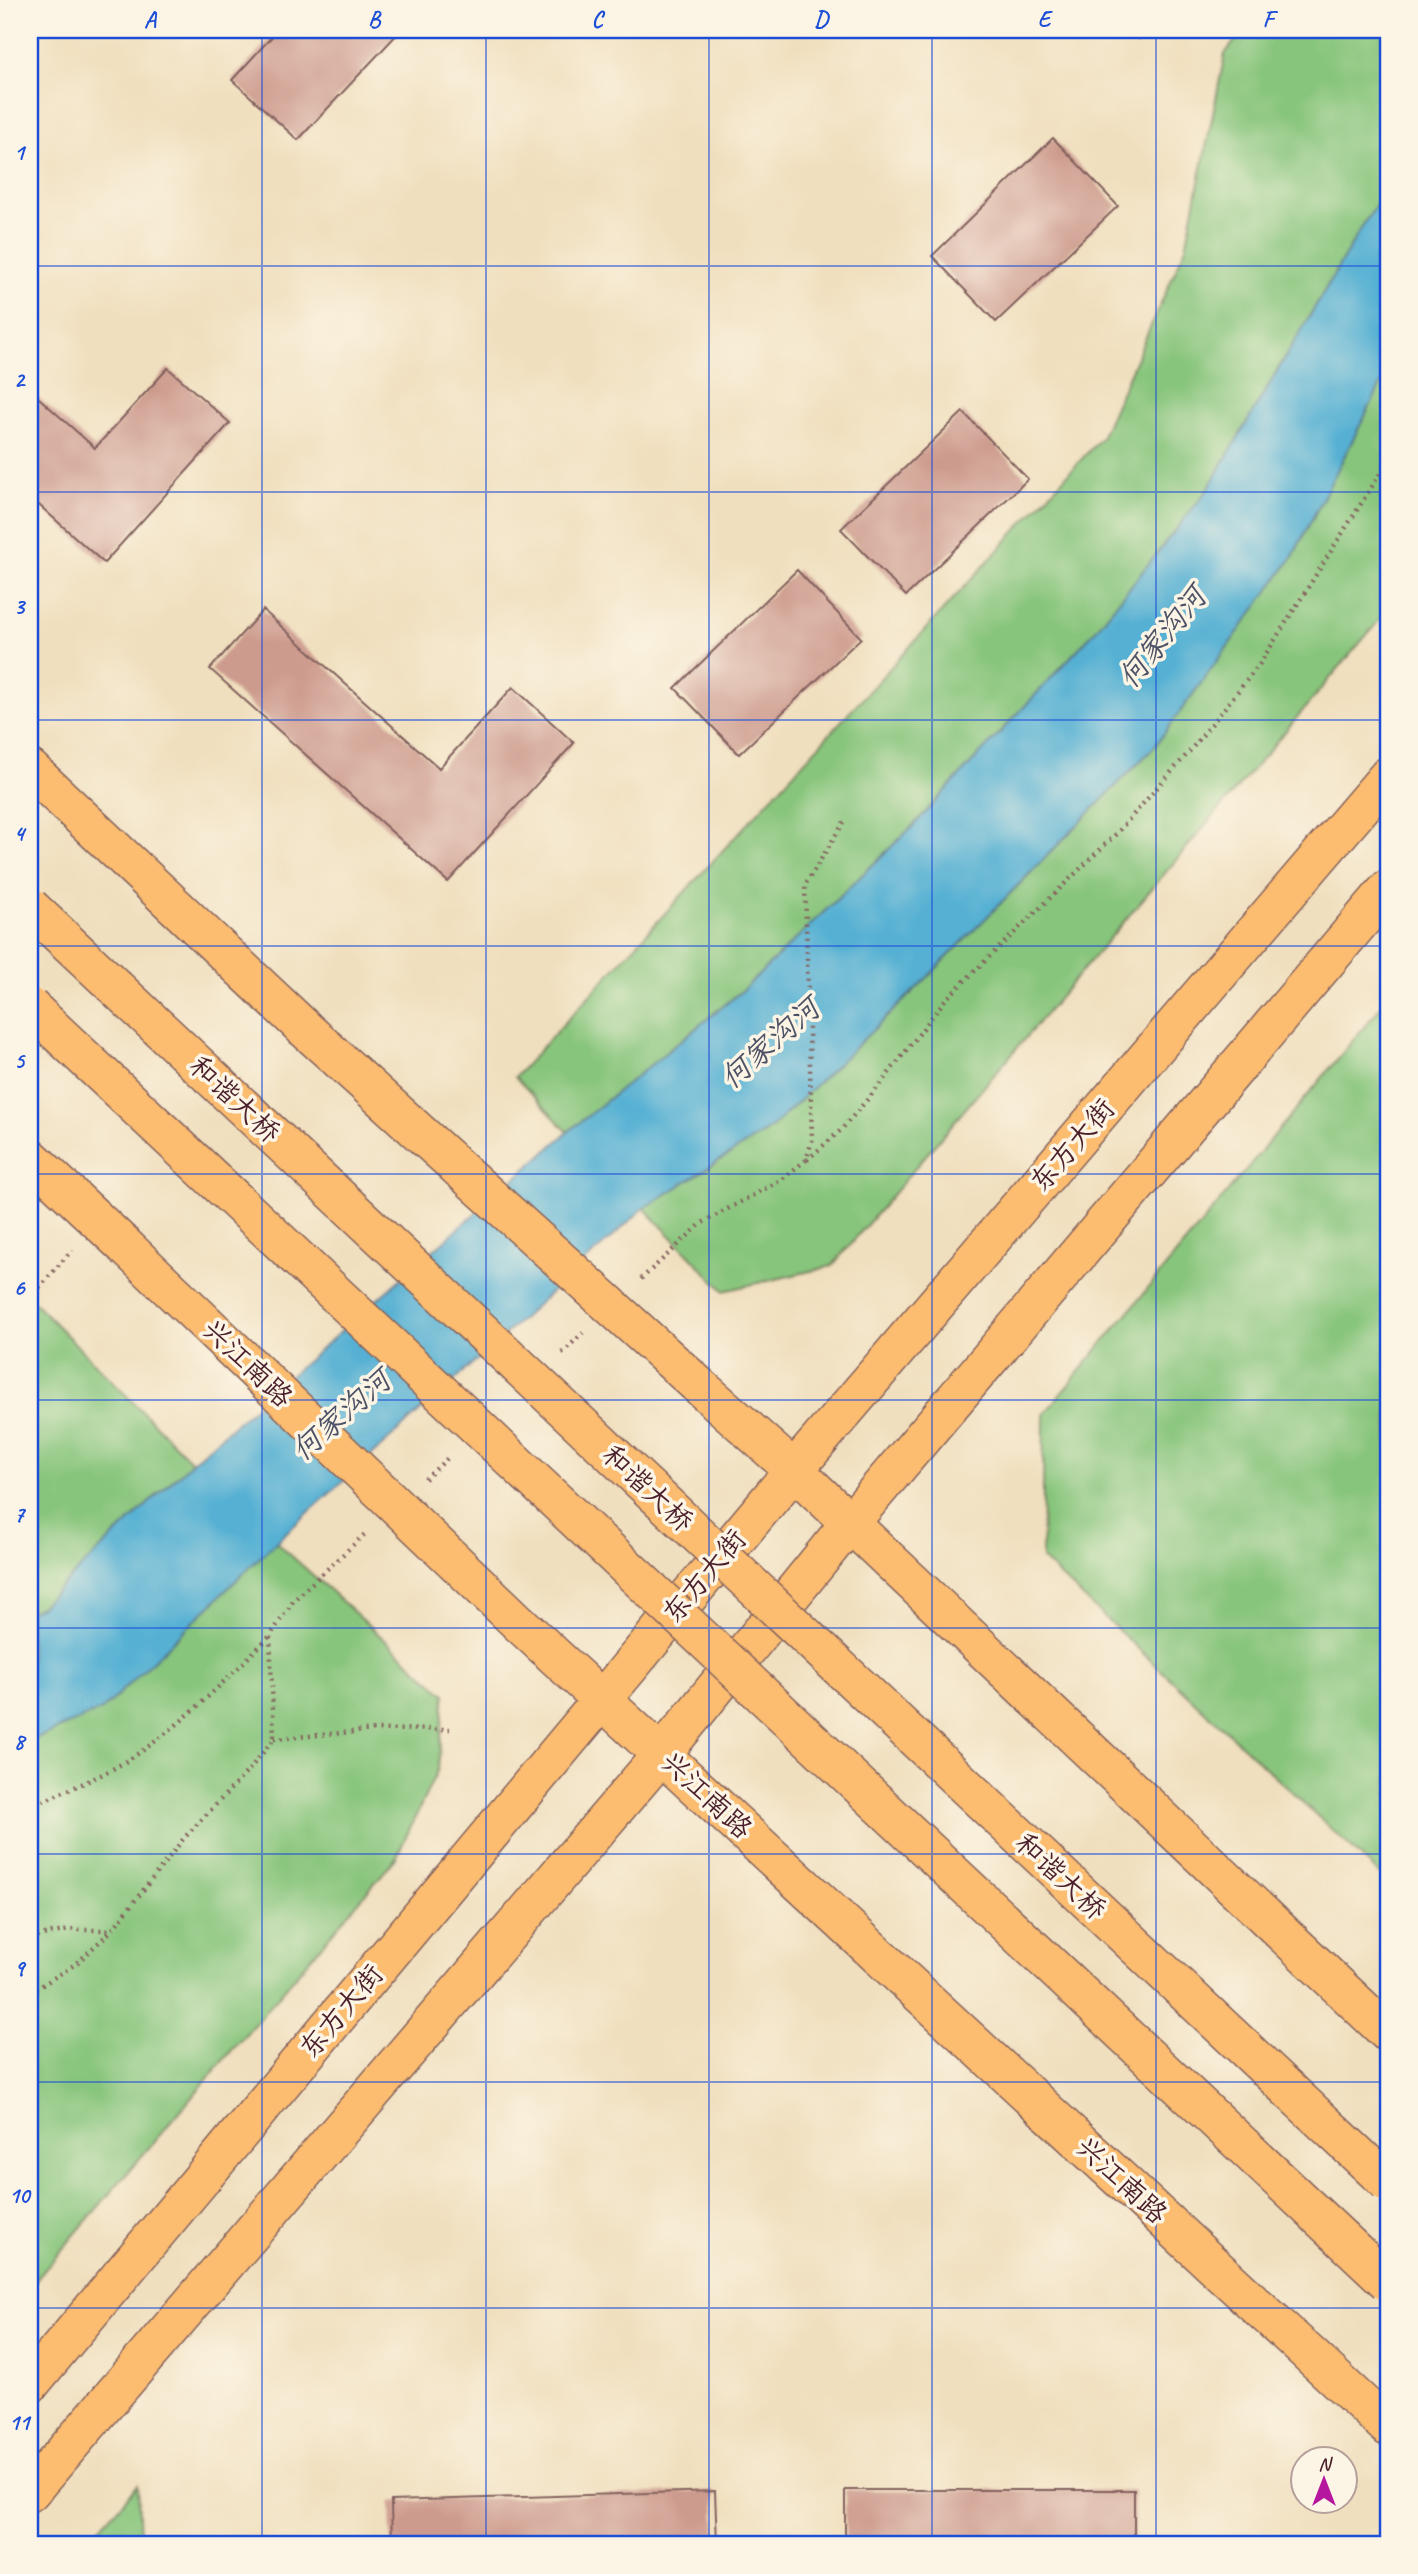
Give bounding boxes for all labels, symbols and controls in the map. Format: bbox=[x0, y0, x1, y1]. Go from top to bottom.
text: A bbox=[144, 5, 158, 34]
text: B bbox=[368, 5, 382, 34]
text: C bbox=[592, 5, 606, 34]
text: D bbox=[814, 5, 830, 34]
text: E bbox=[1038, 5, 1054, 34]
text: F bbox=[1263, 5, 1279, 34]
text: 1 bbox=[14, 138, 27, 167]
text: 2 bbox=[14, 365, 27, 394]
water label: 何家沟河 bbox=[1109, 575, 1218, 696]
text: 3 bbox=[14, 592, 27, 621]
text: 4 bbox=[14, 819, 27, 848]
water label: 何家沟河 bbox=[712, 986, 832, 1097]
text: 5 bbox=[14, 1046, 26, 1075]
street label: 和谐大桥 bbox=[182, 1048, 288, 1150]
street label: 东方大街 bbox=[1022, 1091, 1122, 1199]
text: 6 bbox=[14, 1273, 27, 1302]
street label: 兴江南路 bbox=[196, 1312, 300, 1414]
water label: 何家沟河 bbox=[283, 1358, 403, 1469]
street label: 和谐大桥 bbox=[595, 1437, 701, 1539]
text: 7 bbox=[14, 1500, 27, 1529]
street label: 东方大街 bbox=[655, 1522, 753, 1630]
text: 8 bbox=[14, 1727, 27, 1756]
street label: 兴江南路 bbox=[654, 1744, 760, 1846]
street label: 和谐大桥 bbox=[1008, 1825, 1114, 1927]
text: 9 bbox=[14, 1954, 27, 1983]
street label: 东方大街 bbox=[292, 1957, 390, 2065]
street label: 兴江南路 bbox=[1069, 2129, 1175, 2231]
text: 10 bbox=[9, 2181, 32, 2210]
text: 11 bbox=[9, 2408, 32, 2437]
north arrow bbox=[1288, 2444, 1358, 2514]
text: N bbox=[1318, 2452, 1333, 2476]

